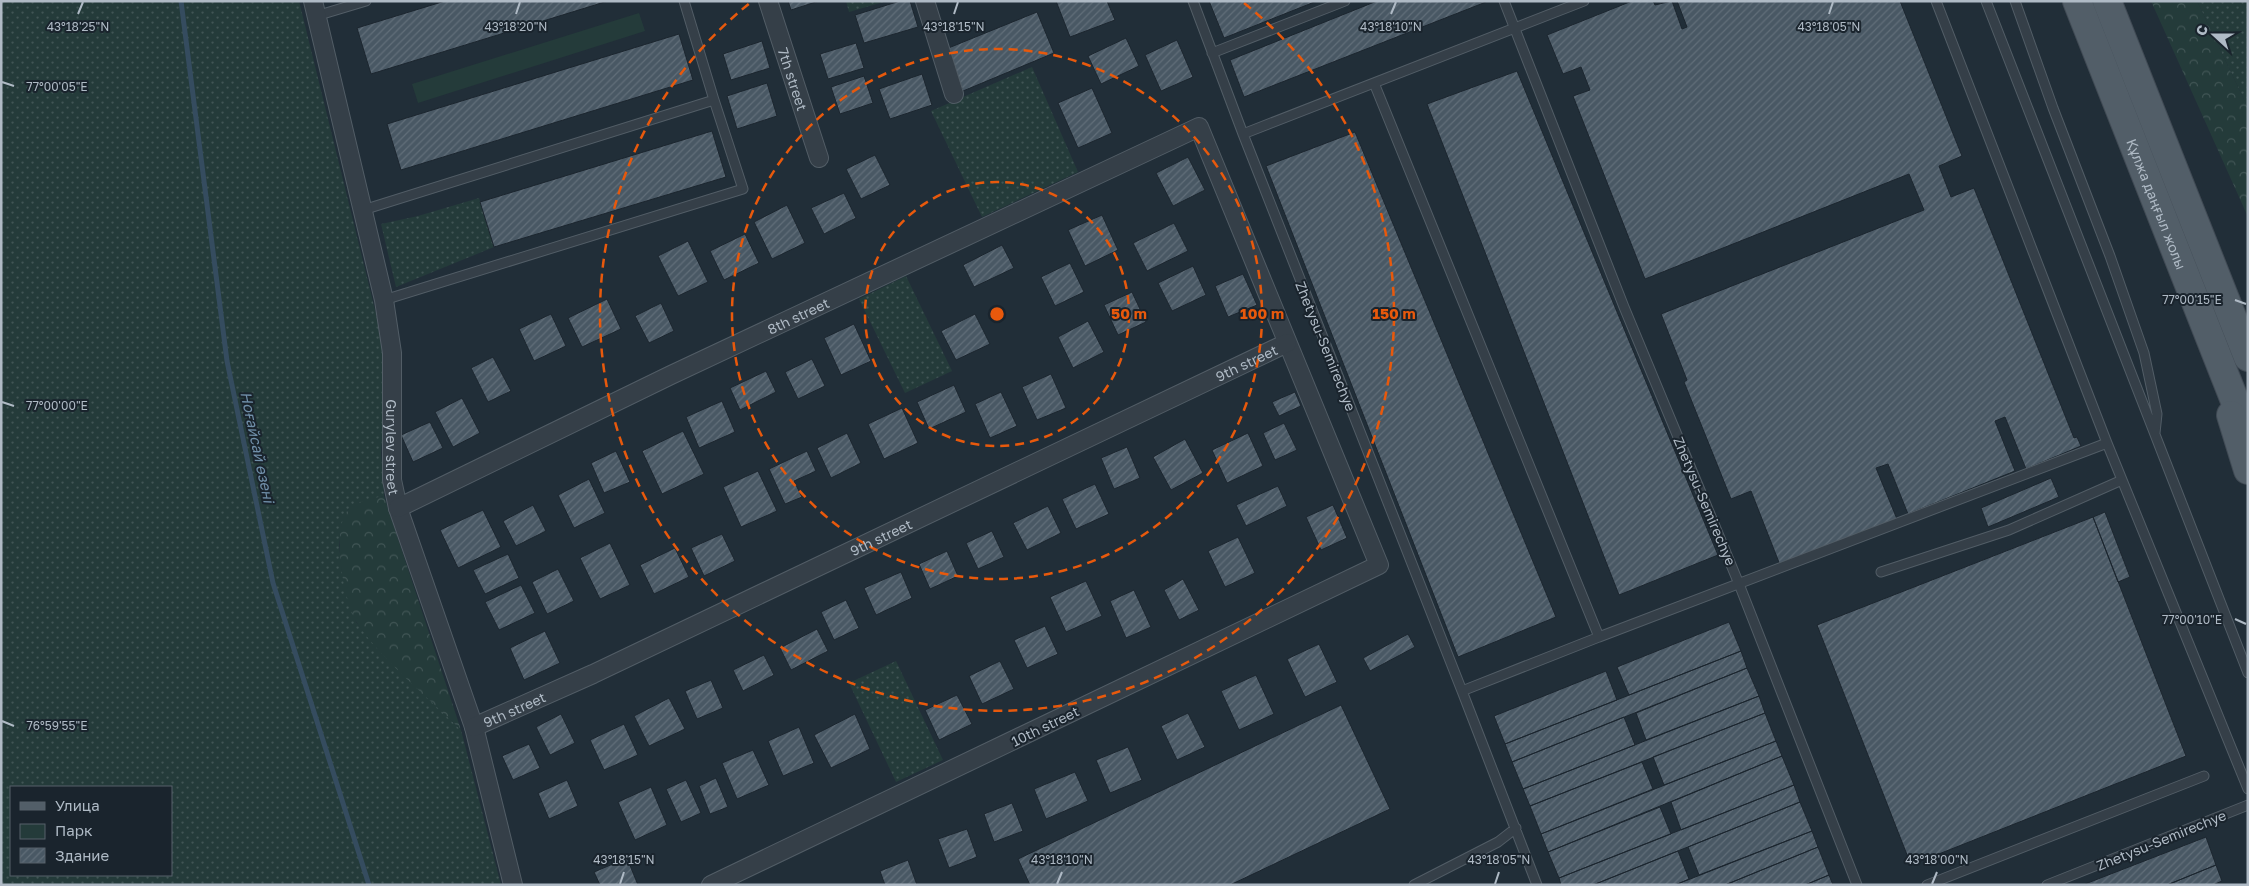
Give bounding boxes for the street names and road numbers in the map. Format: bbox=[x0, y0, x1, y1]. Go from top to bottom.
street label: 7th street bbox=[775, 45, 812, 113]
street label: Құлжа даңғыл жолы bbox=[2124, 136, 2191, 272]
street label: Zhetysu-Semirechye bbox=[1292, 279, 1360, 413]
street label: 8th street bbox=[764, 294, 832, 337]
street label: 9th street bbox=[1213, 340, 1280, 384]
street label: Gurylev street bbox=[384, 399, 403, 496]
street label: Zhetysu-Semirechye bbox=[1670, 434, 1740, 568]
street label: 9th street bbox=[847, 515, 914, 559]
street label: 9th street bbox=[480, 688, 548, 730]
street label: 10th street bbox=[1008, 702, 1082, 750]
street label: Zhetysu-Semirechye bbox=[2094, 806, 2228, 874]

